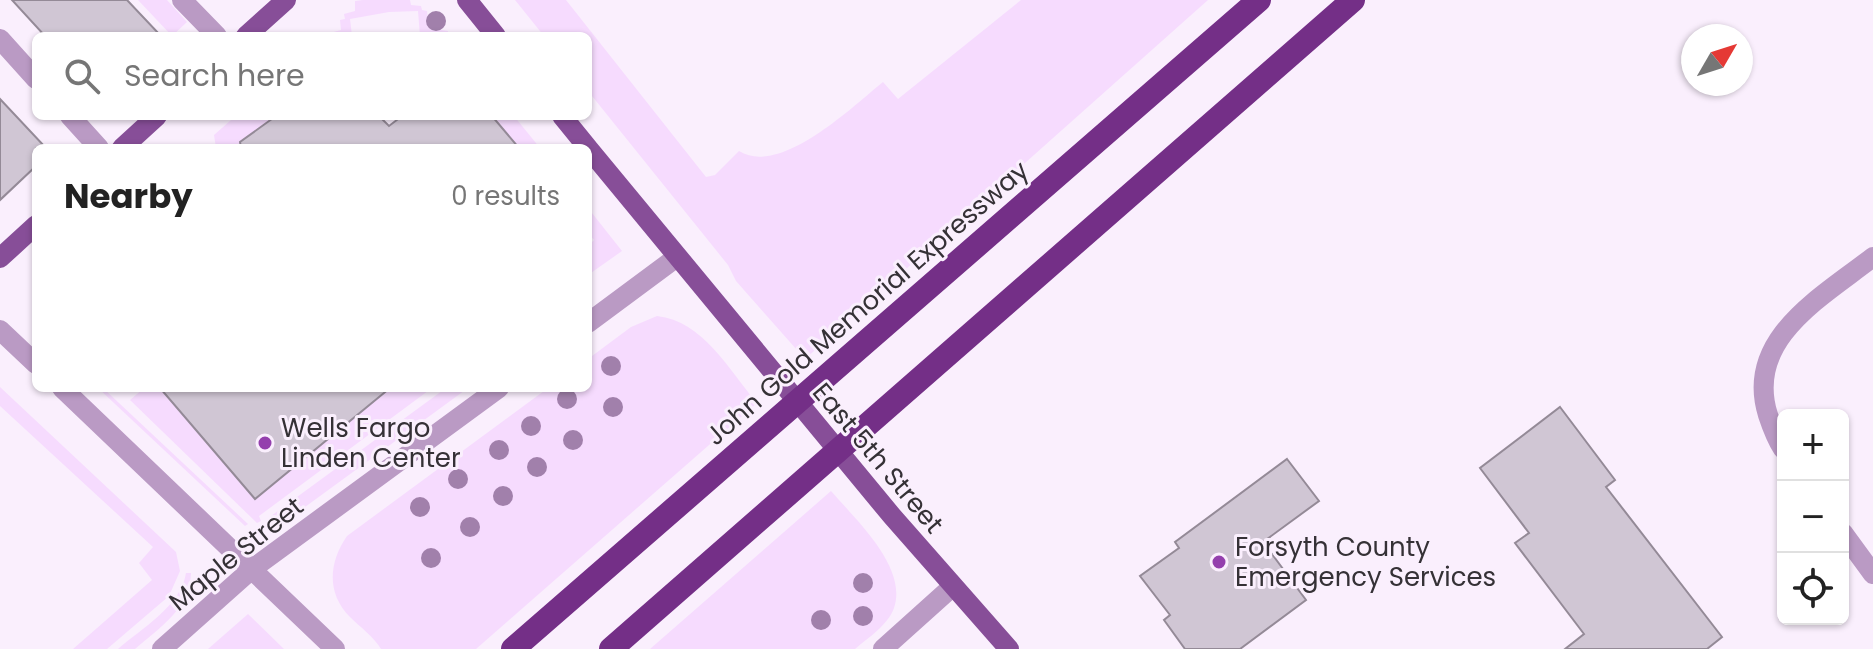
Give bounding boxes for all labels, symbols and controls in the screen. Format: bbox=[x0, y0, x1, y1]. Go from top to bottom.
north arrow bbox=[1681, 24, 1753, 96]
search box bbox=[32, 32, 592, 120]
icon: search bbox=[60, 54, 104, 98]
text: Search here bbox=[124, 54, 305, 97]
street label: John Gold Memorial Expressway bbox=[698, 152, 1037, 453]
text: Nearby bbox=[64, 172, 193, 220]
text: 0 results bbox=[451, 178, 560, 214]
street label: East 5th Street bbox=[804, 375, 952, 541]
map controls bbox=[1777, 409, 1849, 625]
button: + bbox=[1777, 409, 1849, 481]
place label: Wells Fargo Linden Center bbox=[281, 410, 461, 476]
marker: Wells Fargo Linden Center bbox=[256, 434, 274, 452]
button: − bbox=[1777, 481, 1849, 553]
street label: Maple Street bbox=[161, 489, 311, 619]
place label: Forsyth County Emergency Services bbox=[1235, 529, 1496, 595]
marker: Forsyth County Emergency Services bbox=[1210, 553, 1228, 571]
button: locate bbox=[1777, 553, 1849, 625]

